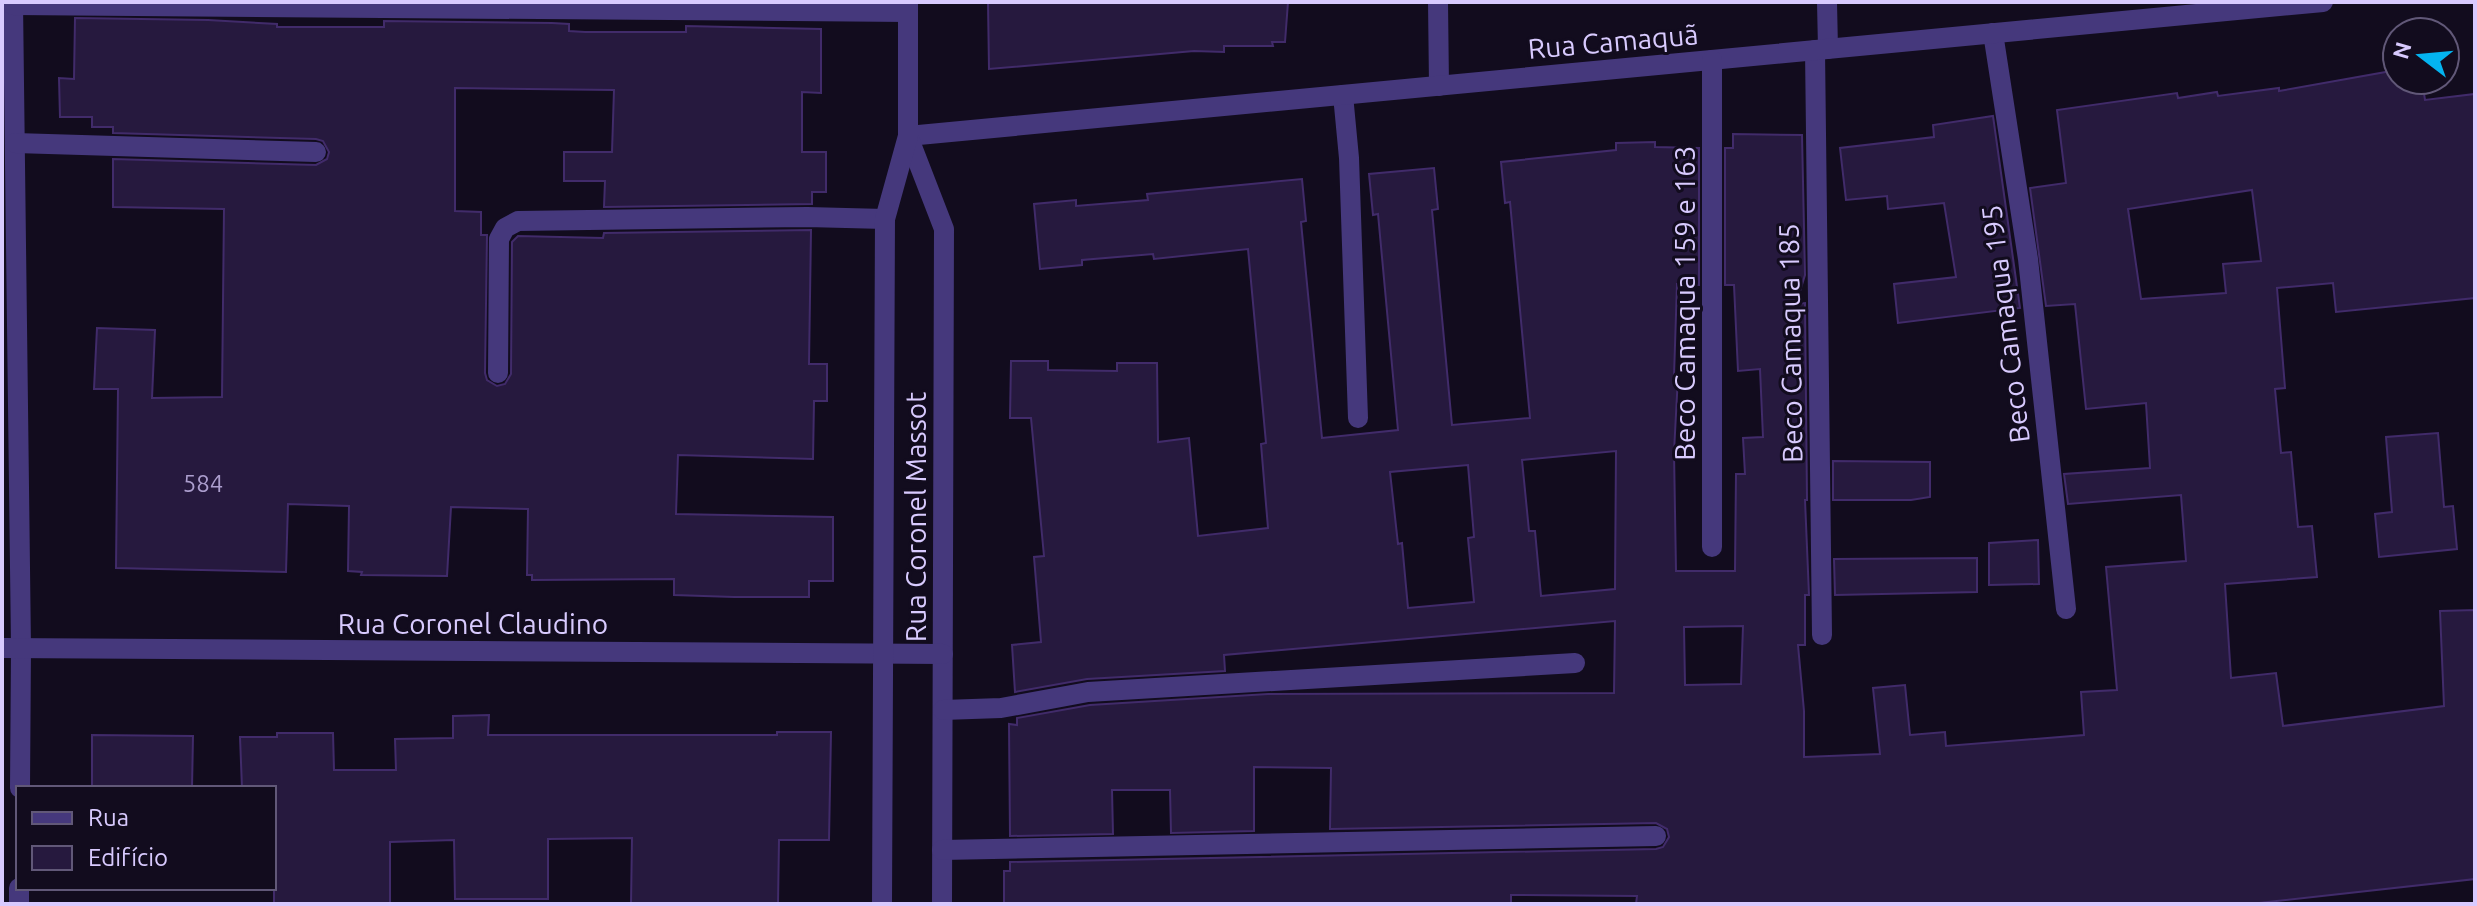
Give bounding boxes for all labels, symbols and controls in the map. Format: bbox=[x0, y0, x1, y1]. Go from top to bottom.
north arrow bbox=[2381, 16, 2461, 96]
street label: Rua Camaquã bbox=[1526, 18, 1700, 64]
text: N bbox=[2387, 39, 2416, 62]
street label: Beco Camaqua 159 e 163 bbox=[1669, 145, 1700, 461]
street label: Beco Camaqua 195 bbox=[1975, 203, 2035, 445]
street label: Beco Camaqua 185 bbox=[1772, 223, 1808, 463]
street label: Rua Coronel Massot bbox=[900, 392, 931, 642]
house number: 584 bbox=[183, 470, 223, 497]
street label: Rua Coronel Claudino bbox=[338, 608, 608, 639]
legend bbox=[16, 786, 276, 890]
text: Rua bbox=[88, 804, 129, 831]
text: Edifício bbox=[88, 844, 168, 871]

